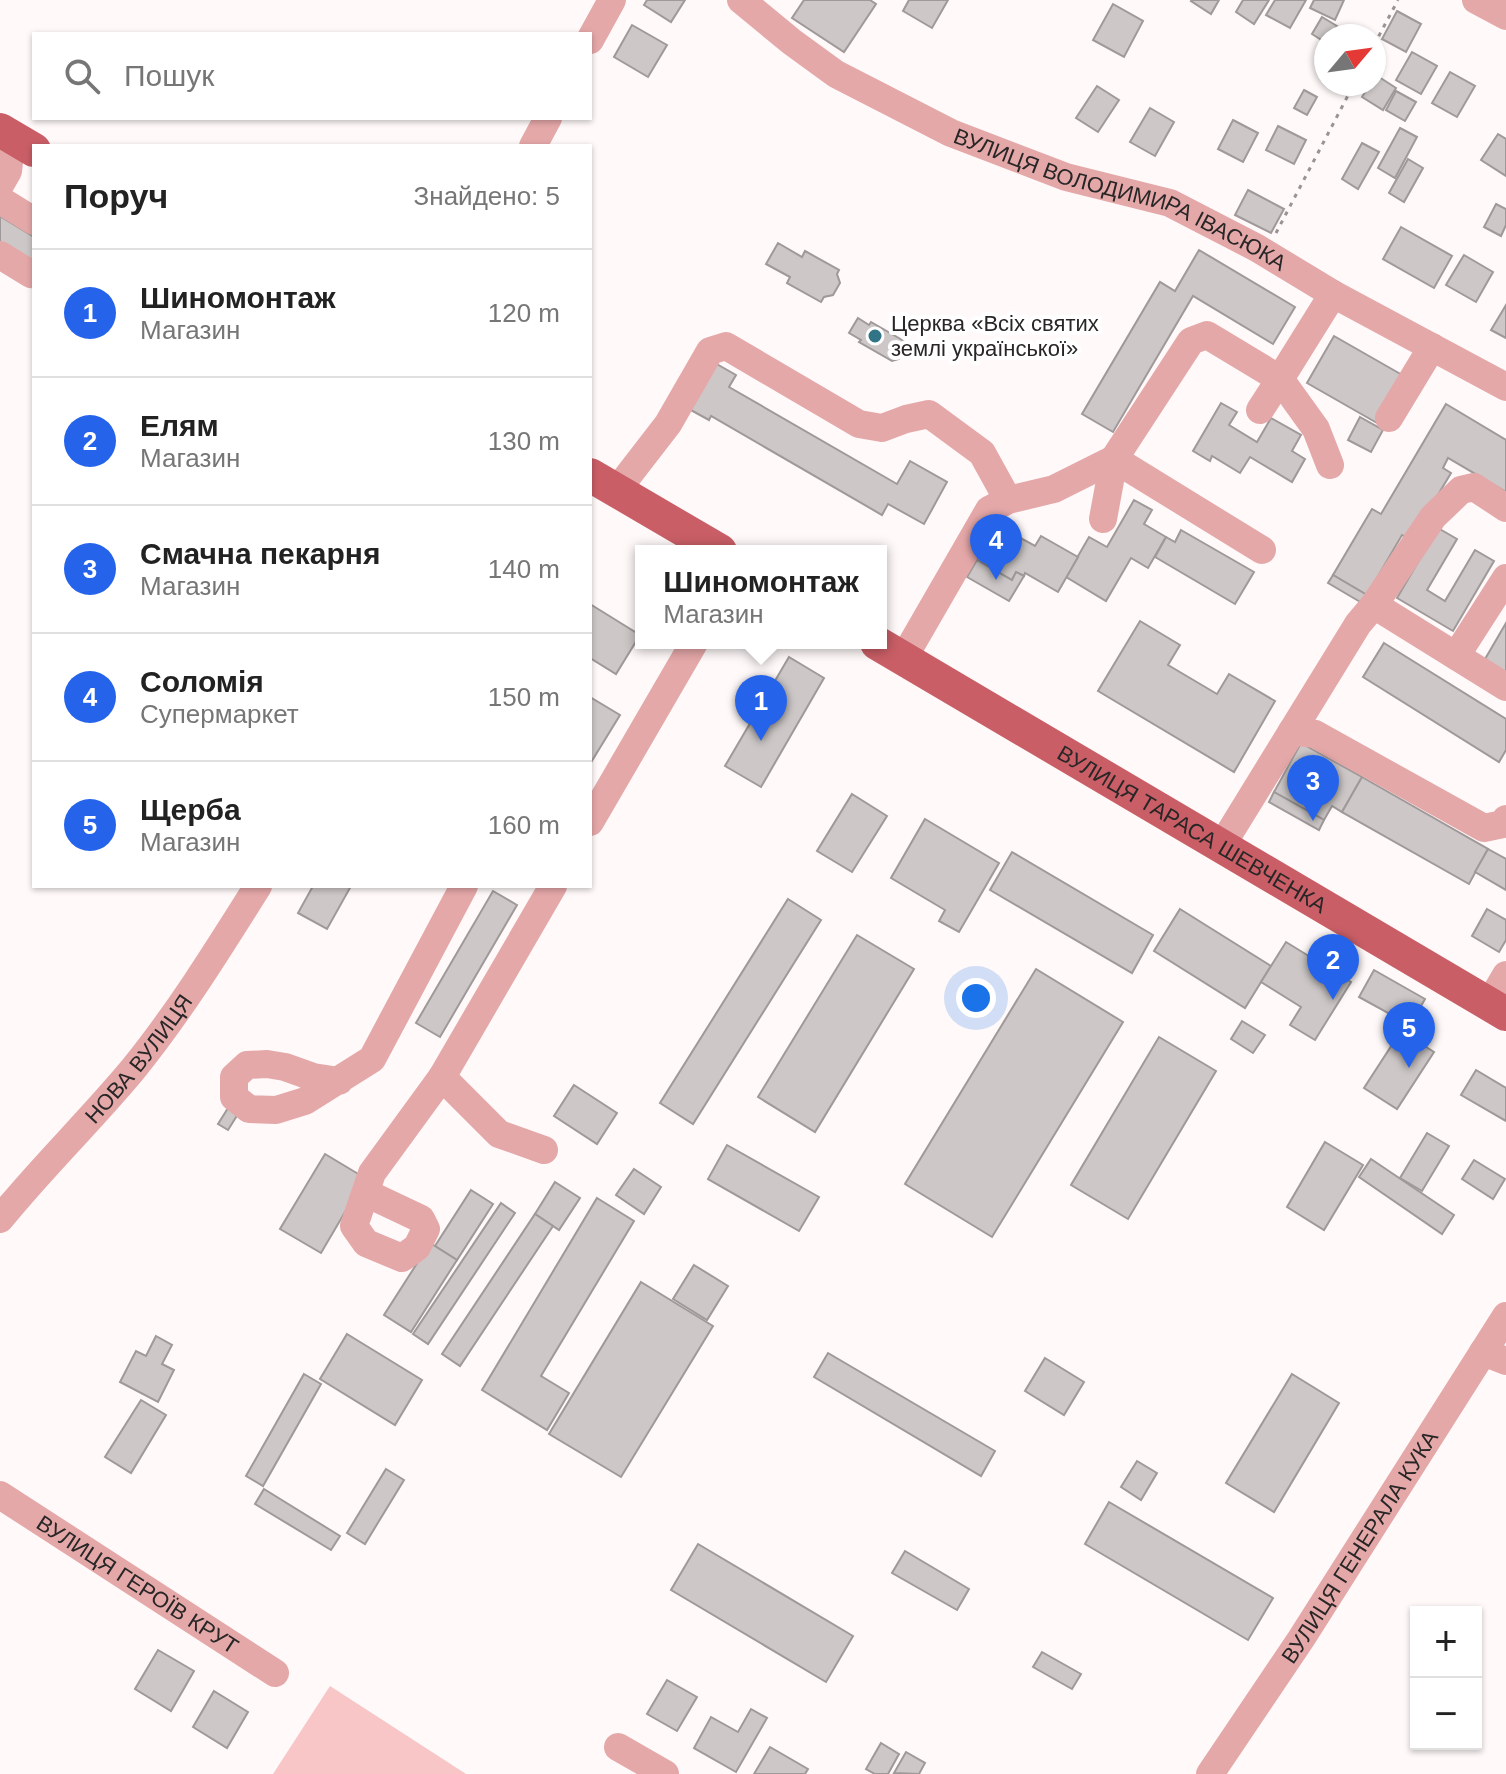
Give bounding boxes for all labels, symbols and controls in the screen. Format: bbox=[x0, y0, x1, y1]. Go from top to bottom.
north arrow bbox=[1314, 24, 1386, 96]
search box bbox=[32, 32, 592, 120]
icon: search bbox=[60, 54, 104, 98]
text: Пошук bbox=[124, 59, 214, 92]
street label: ВУЛИЦЯ ВОЛОДИМИРА ІВАСЮКА bbox=[950, 123, 1291, 276]
text: Поруч bbox=[64, 177, 168, 215]
text: Знайдено: 5 bbox=[414, 181, 560, 211]
text: Шиномонтаж bbox=[140, 281, 336, 314]
text: 1 bbox=[83, 298, 97, 328]
text: 120 m bbox=[488, 298, 560, 328]
place label: Церква «Всіх святих землі української» bbox=[891, 311, 1099, 361]
text: Магазин bbox=[140, 315, 240, 345]
marker: Церква «Всіх святих землі української» bbox=[866, 327, 884, 345]
text: Елям bbox=[140, 409, 219, 442]
text: 2 bbox=[83, 426, 97, 456]
text: 130 m bbox=[488, 426, 560, 456]
text: Магазин bbox=[140, 443, 240, 473]
pin: 4 bbox=[970, 514, 1022, 580]
text: Смачна пекарня bbox=[140, 537, 380, 570]
popup bbox=[635, 545, 887, 649]
text: 3 bbox=[83, 554, 97, 584]
text: 140 m bbox=[488, 554, 560, 584]
text: Шиномонтаж bbox=[663, 565, 859, 598]
text: Магазин bbox=[140, 571, 240, 601]
text: Магазин bbox=[663, 599, 764, 629]
text: Соломiя bbox=[140, 665, 264, 698]
pin: 1 bbox=[735, 675, 787, 741]
text: 4 bbox=[83, 682, 97, 712]
text: 150 m bbox=[488, 682, 560, 712]
text: Супермаркет bbox=[140, 699, 299, 729]
street label: ВУЛИЦЯ ТАРАСА ШЕВЧЕНКА bbox=[1053, 740, 1332, 918]
pin: 3 bbox=[1287, 755, 1339, 821]
text: Щерба bbox=[140, 793, 241, 826]
text: 5 bbox=[83, 810, 97, 840]
text: 160 m bbox=[488, 810, 560, 840]
text: Магазин bbox=[140, 827, 240, 857]
pin: 2 bbox=[1307, 934, 1359, 1000]
your location bbox=[956, 978, 996, 1018]
street label: НОВА ВУЛИЦЯ bbox=[79, 989, 197, 1128]
pin: 5 bbox=[1383, 1002, 1435, 1068]
street label: ВУЛИЦЯ ГЕНЕРАЛА КУКА bbox=[1276, 1425, 1443, 1668]
street label: ВУЛИЦЯ ГЕРОЇВ КРУТ bbox=[32, 1510, 243, 1658]
map controls bbox=[1410, 1606, 1482, 1750]
button: + bbox=[1410, 1606, 1482, 1678]
button: − bbox=[1410, 1678, 1482, 1750]

